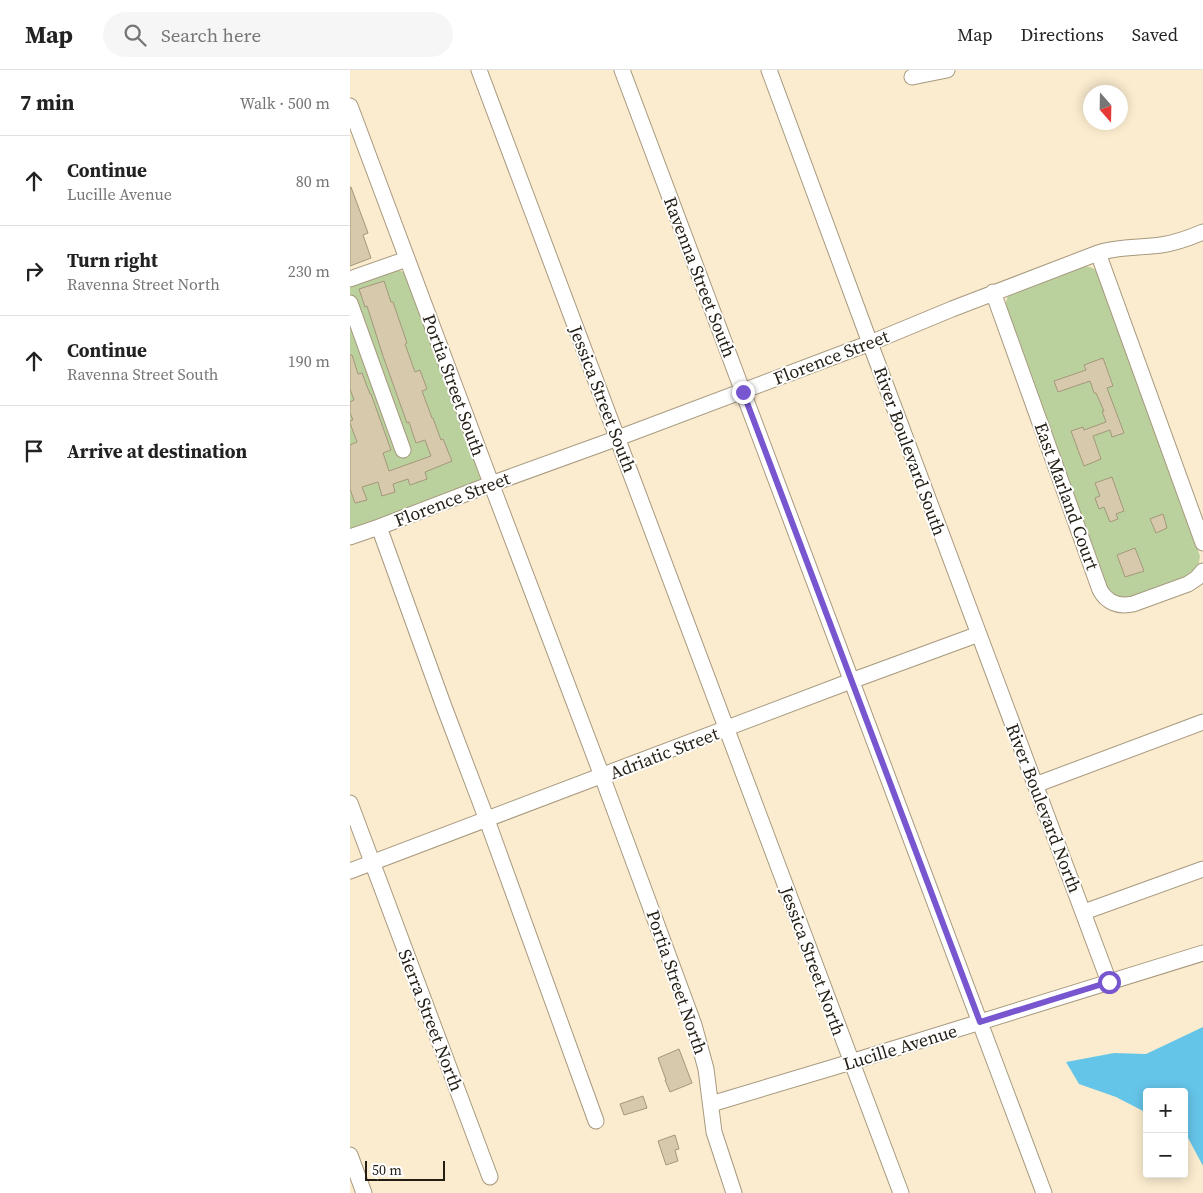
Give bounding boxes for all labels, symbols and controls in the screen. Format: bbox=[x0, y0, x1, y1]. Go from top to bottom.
search box bbox=[103, 12, 453, 57]
text: Map bbox=[25, 18, 73, 51]
icon: search bbox=[121, 21, 149, 49]
text: Search here bbox=[161, 22, 261, 48]
text: Map bbox=[957, 22, 993, 47]
text: Directions bbox=[1021, 22, 1104, 47]
text: Saved bbox=[1132, 22, 1178, 47]
north arrow bbox=[1083, 85, 1128, 130]
text: 7 min bbox=[20, 88, 75, 117]
text: Walk · 500 m bbox=[240, 92, 330, 114]
text: Continue bbox=[67, 157, 147, 183]
icon: ahead bbox=[20, 167, 48, 195]
text: 80 m bbox=[296, 170, 330, 192]
text: Lucille Avenue bbox=[67, 183, 172, 205]
street label: Ravenna Street South bbox=[658, 193, 742, 361]
text: Turn right bbox=[67, 247, 158, 273]
icon: right bbox=[20, 257, 48, 285]
text: 230 m bbox=[288, 260, 330, 282]
text: Ravenna Street North bbox=[67, 273, 220, 295]
street label: Portia Street South bbox=[417, 311, 491, 460]
street label: Jessica Street South bbox=[563, 321, 643, 476]
street label: Florence Street bbox=[770, 323, 893, 391]
text: Continue bbox=[67, 337, 147, 363]
icon: ahead bbox=[20, 347, 48, 375]
text: 190 m bbox=[288, 350, 330, 372]
text: Ravenna Street South bbox=[67, 363, 218, 385]
street label: River Boulevard South bbox=[868, 363, 952, 539]
route end bbox=[732, 381, 755, 404]
street label: East Marland Court bbox=[1029, 419, 1105, 573]
icon: arrive bbox=[20, 437, 48, 465]
text: Arrive at destination bbox=[67, 438, 247, 464]
street label: Florence Street bbox=[391, 465, 514, 533]
street label: River Boulevard North bbox=[1000, 720, 1088, 897]
street label: Adriatic Street bbox=[606, 721, 722, 785]
street label: Jessica Street North bbox=[774, 882, 852, 1039]
street label: Portia Street North bbox=[641, 907, 713, 1058]
street label: Sierra Street North bbox=[392, 945, 470, 1095]
route start bbox=[1098, 971, 1121, 994]
street label: Lucille Avenue bbox=[840, 1018, 960, 1076]
map controls bbox=[1143, 1088, 1188, 1178]
button: + bbox=[1143, 1088, 1188, 1133]
button: − bbox=[1143, 1133, 1188, 1178]
scale bar bbox=[365, 1158, 445, 1181]
text: 50 m bbox=[372, 1160, 402, 1180]

